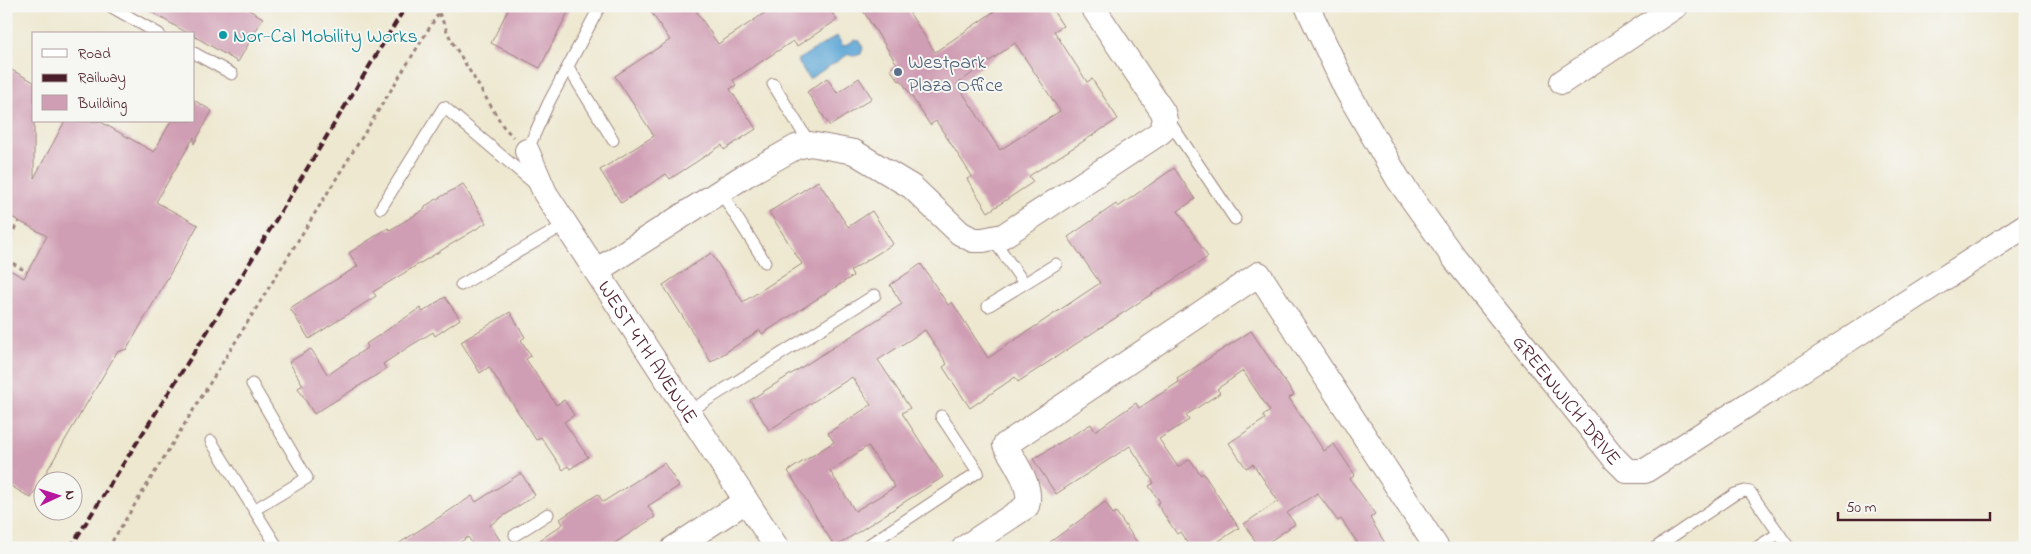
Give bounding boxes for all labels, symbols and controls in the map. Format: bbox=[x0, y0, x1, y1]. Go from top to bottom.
place label: Nor-Cal Mobility Works bbox=[233, 23, 418, 52]
marker: Nor-Cal Mobility Works bbox=[217, 29, 229, 41]
legend bbox=[32, 32, 195, 122]
text: Road bbox=[78, 43, 111, 65]
place label: Westpark Plaza Office bbox=[908, 49, 1003, 101]
marker: Westpark Plaza Office bbox=[892, 66, 904, 78]
text: Railway bbox=[78, 67, 126, 90]
text: Building bbox=[77, 93, 127, 116]
street label: WEST 4TH AVENUE bbox=[589, 276, 704, 430]
street label: GREENWICH DRIVE bbox=[1504, 330, 1627, 473]
north arrow bbox=[32, 472, 82, 522]
scale bar bbox=[1838, 489, 1991, 521]
text: N bbox=[59, 490, 80, 501]
text: 50 m bbox=[1846, 497, 1877, 519]

